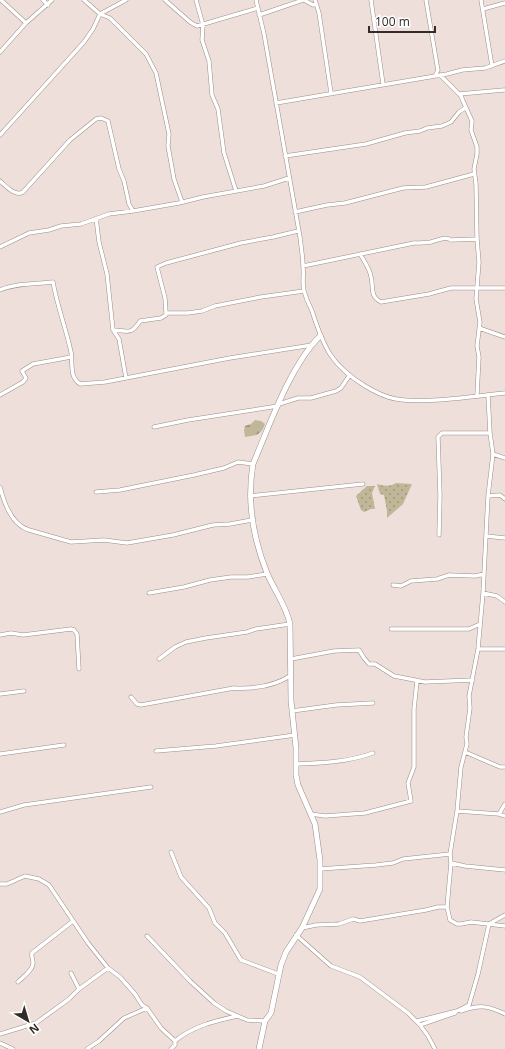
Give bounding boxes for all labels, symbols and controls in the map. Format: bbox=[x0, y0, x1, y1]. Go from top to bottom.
scale bar bbox=[369, 8, 435, 34]
text: 100 m bbox=[375, 13, 410, 30]
north arrow bbox=[8, 1001, 48, 1041]
text: N bbox=[26, 1021, 43, 1038]

